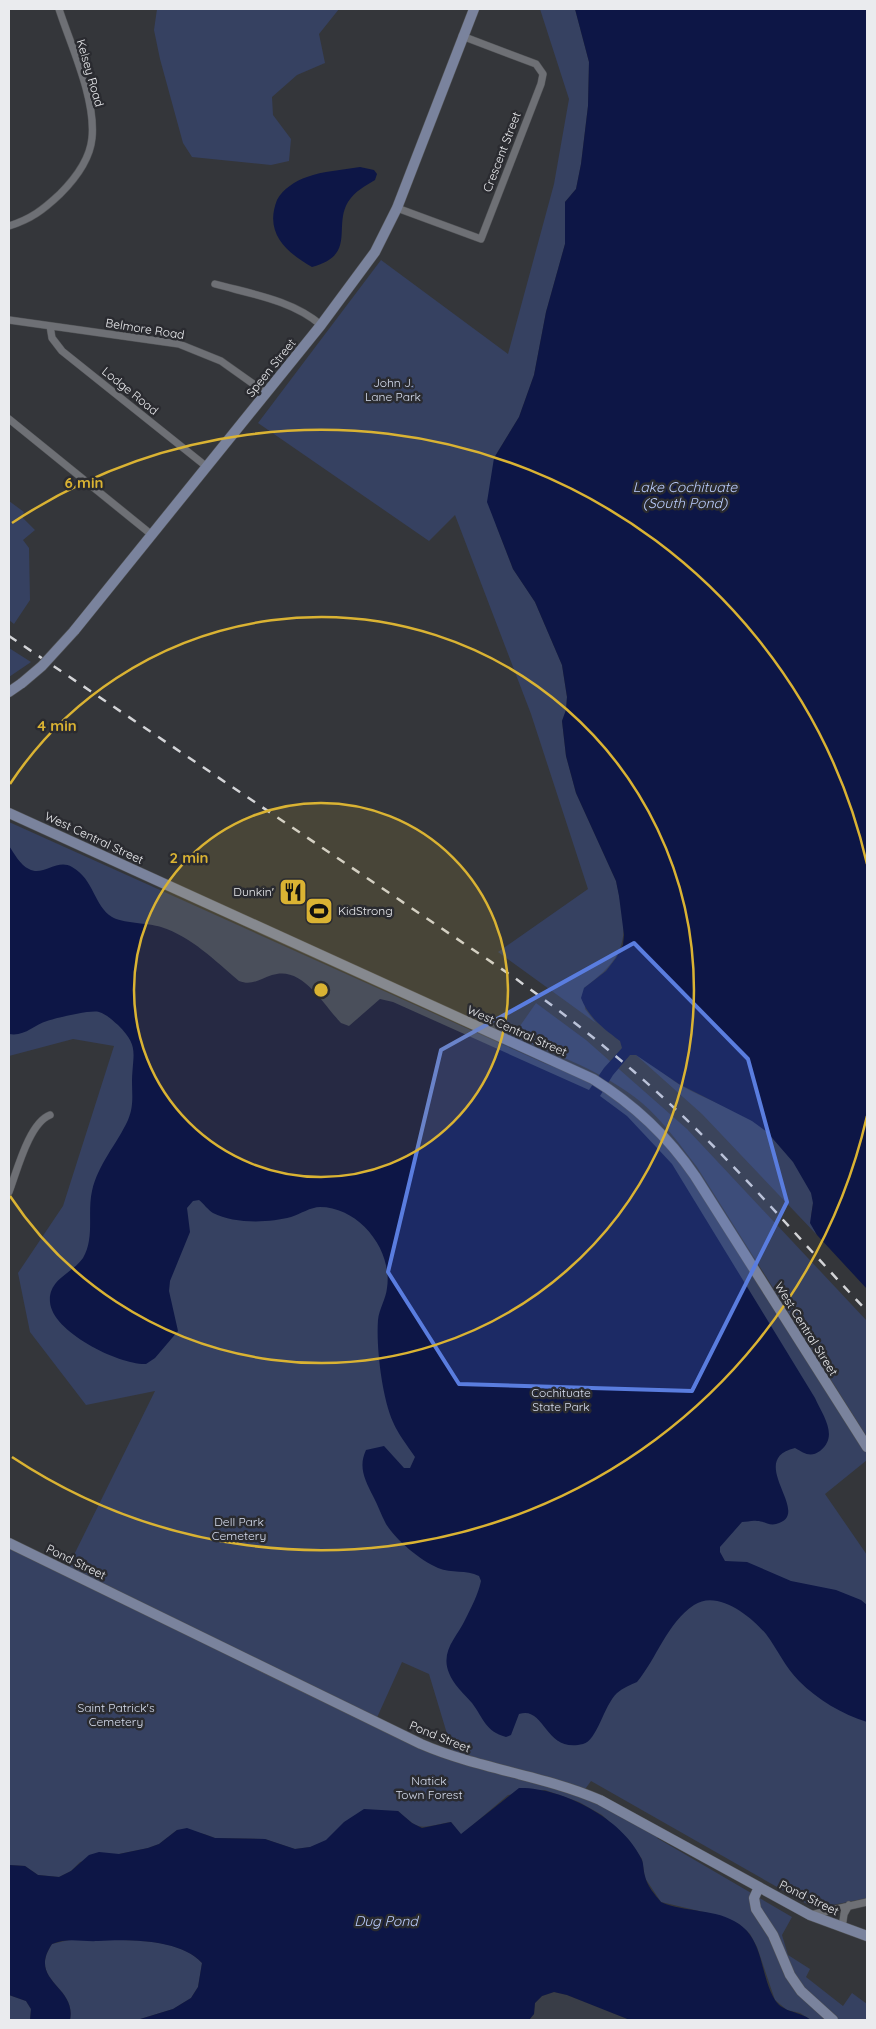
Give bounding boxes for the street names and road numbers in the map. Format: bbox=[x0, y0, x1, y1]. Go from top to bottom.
street label: Kelsey Road bbox=[74, 37, 107, 108]
street label: Crescent Street bbox=[479, 110, 524, 194]
street label: Belmore Road bbox=[105, 315, 186, 342]
street label: Speen Street bbox=[243, 336, 299, 400]
street label: Lodge Road bbox=[99, 363, 161, 418]
street label: West Central Street bbox=[42, 808, 146, 867]
street label: West Central Street bbox=[465, 1002, 569, 1059]
street label: West Central Street bbox=[772, 1279, 841, 1378]
street label: Pond Street bbox=[44, 1541, 109, 1582]
street label: Pond Street bbox=[407, 1717, 473, 1756]
street label: Pond Street bbox=[777, 1877, 842, 1918]

